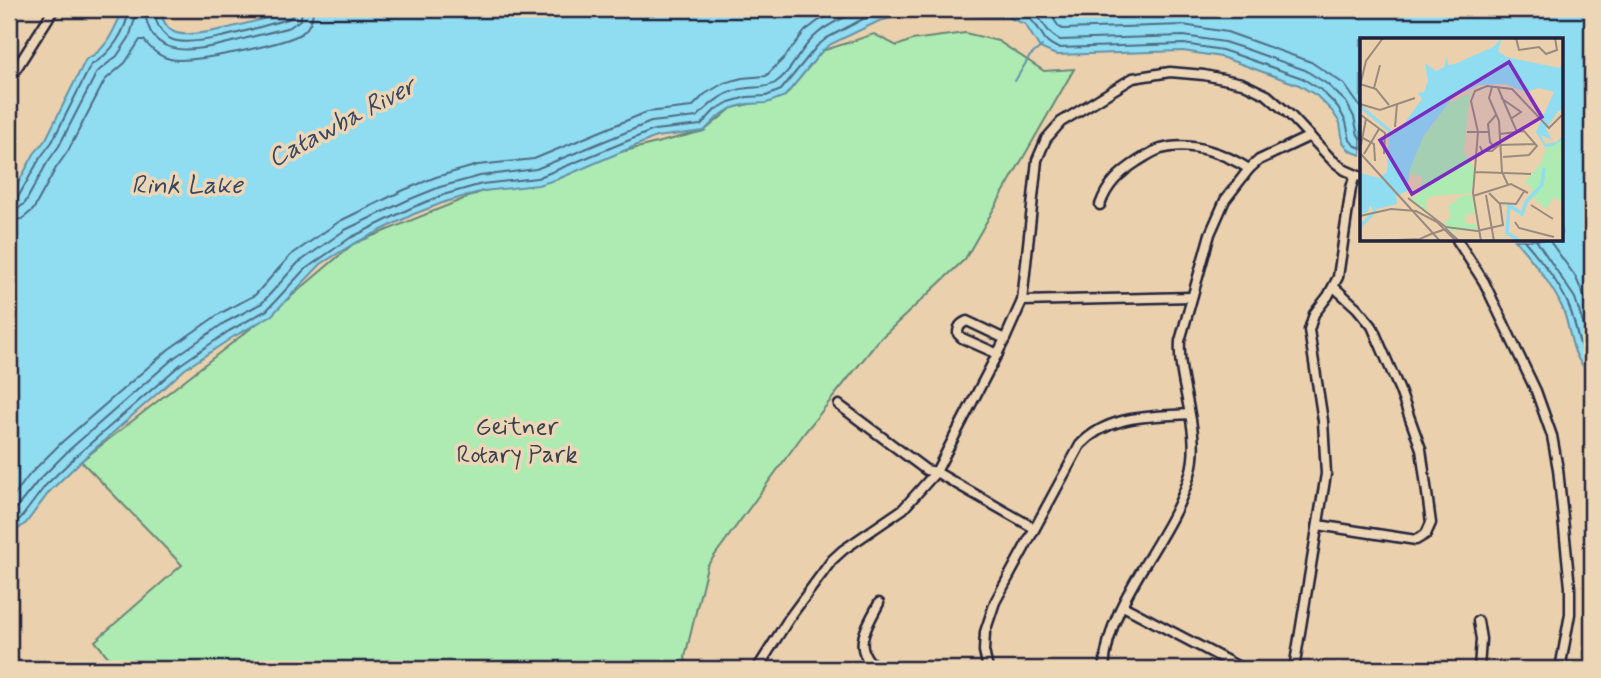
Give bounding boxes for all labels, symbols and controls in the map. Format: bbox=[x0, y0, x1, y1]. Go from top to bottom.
inset map bbox=[1360, 38, 1562, 242]
water label: Catawba River bbox=[262, 68, 425, 176]
water label: Rink Lake bbox=[131, 169, 244, 203]
park label: Geitner Rotary Park bbox=[456, 412, 578, 471]

